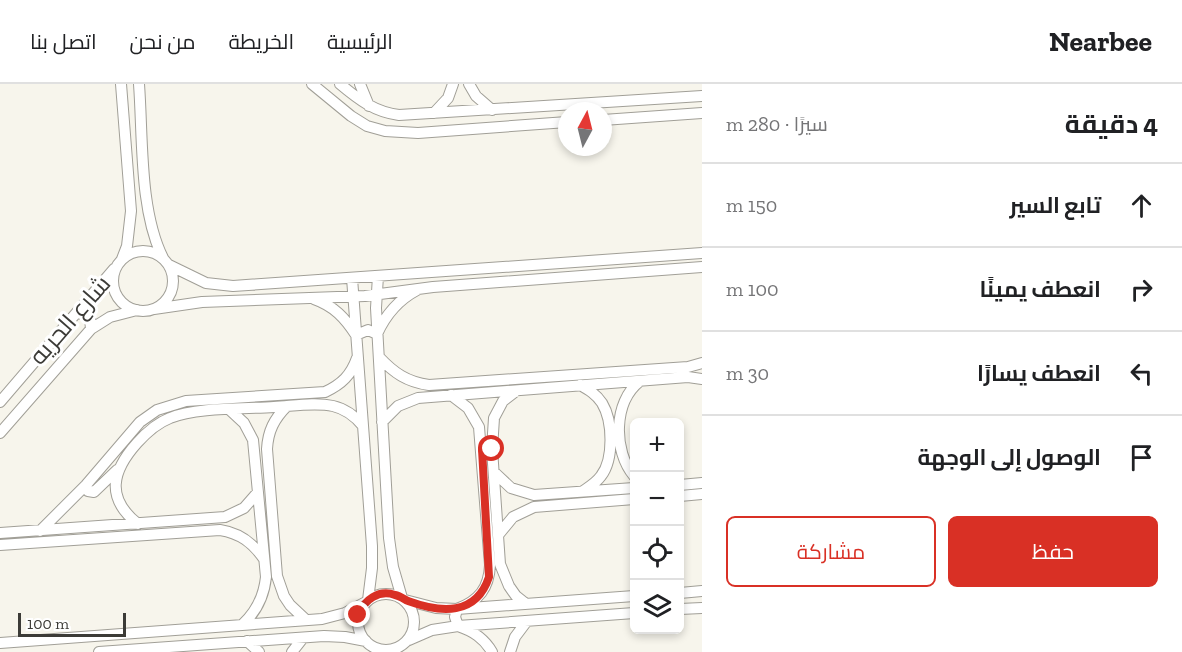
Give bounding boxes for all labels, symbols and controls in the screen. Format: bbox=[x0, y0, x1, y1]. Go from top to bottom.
text: Nearbee bbox=[1049, 25, 1152, 58]
text: اتصل بنا bbox=[30, 29, 97, 54]
text: من نحن bbox=[130, 29, 195, 54]
text: الخريطة bbox=[228, 29, 294, 54]
text: الرئيسية bbox=[327, 29, 393, 54]
north arrow bbox=[558, 102, 612, 156]
text: 4 دقيقة bbox=[1065, 108, 1158, 140]
text: سيرًا · 280 m bbox=[726, 112, 828, 136]
icon: ahead bbox=[1125, 189, 1158, 222]
text: تابع السير bbox=[1009, 192, 1101, 219]
text: 150 m bbox=[726, 193, 777, 217]
street label: شارع الحريه bbox=[23, 269, 118, 372]
icon: right bbox=[1125, 273, 1158, 306]
text: انعطف يمينًا bbox=[980, 276, 1101, 303]
text: 100 m bbox=[726, 277, 779, 301]
icon: left bbox=[1125, 357, 1158, 390]
text: انعطف يسارًا bbox=[977, 360, 1101, 387]
text: 30 m bbox=[726, 361, 769, 385]
map controls bbox=[630, 418, 684, 634]
button: + bbox=[630, 418, 684, 472]
route start bbox=[478, 435, 504, 461]
icon: arrive bbox=[1125, 441, 1158, 474]
text: الوصول إلى الوجهة bbox=[917, 444, 1101, 471]
button: − bbox=[630, 472, 684, 526]
button: مشاركة bbox=[726, 516, 936, 587]
button: حفظ bbox=[948, 516, 1158, 587]
button: locate bbox=[630, 526, 684, 580]
button: layers bbox=[630, 580, 684, 634]
route end bbox=[344, 601, 370, 627]
scale bar bbox=[18, 610, 126, 638]
text: 100 m bbox=[27, 614, 69, 633]

